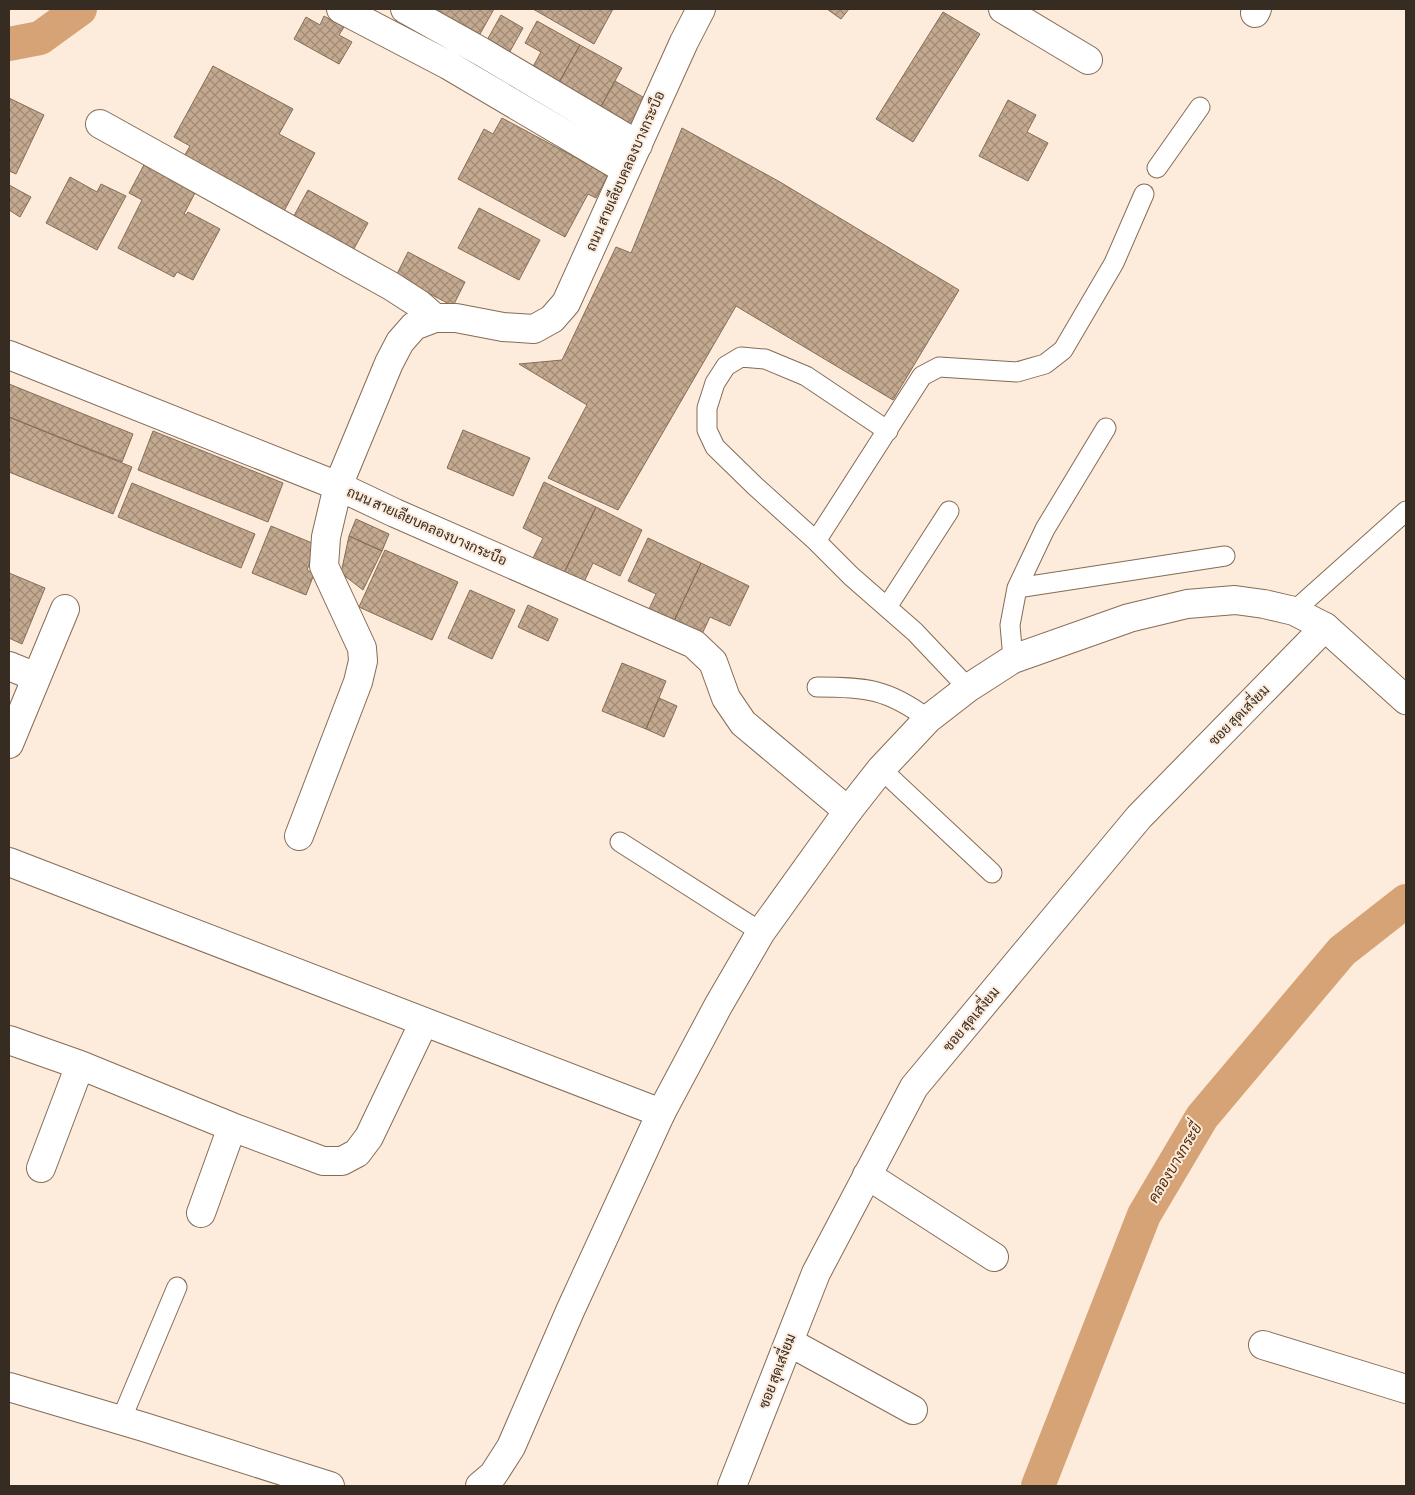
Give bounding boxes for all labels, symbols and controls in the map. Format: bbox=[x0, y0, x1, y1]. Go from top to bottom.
street label: ถนน สายเลียบคลองบางกระบือ bbox=[581, 88, 669, 254]
street label: ถนน สายเลียบคลองบางกระบือ bbox=[344, 482, 510, 570]
street label: ซอย สุดเสงี่ยม bbox=[1203, 679, 1274, 750]
street label: ซอย สุดเสงี่ยม bbox=[936, 981, 1004, 1056]
water label: คลองบางกระยี่ bbox=[1139, 1115, 1208, 1207]
street label: ซอย สุดเสงี่ยม bbox=[752, 1330, 800, 1411]

